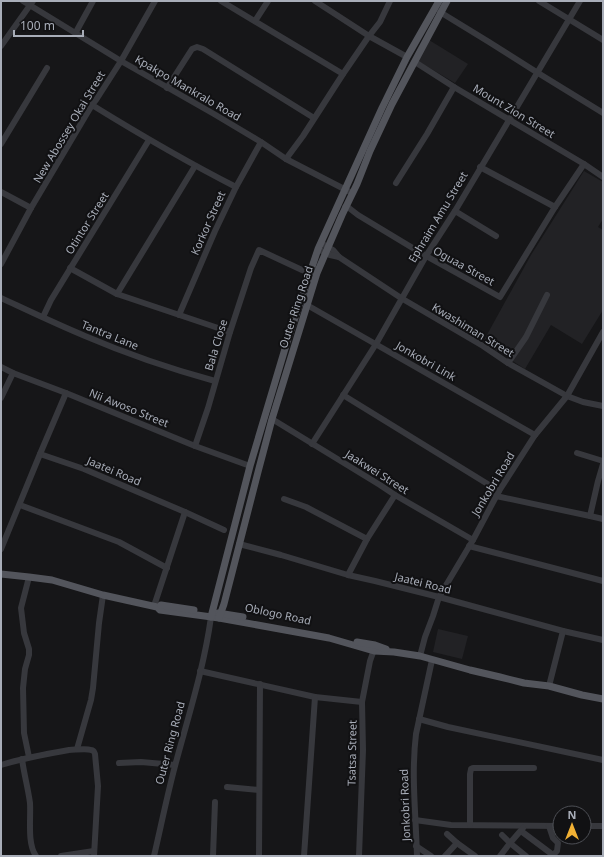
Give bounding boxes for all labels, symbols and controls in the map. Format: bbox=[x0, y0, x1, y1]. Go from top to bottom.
scale bar bbox=[14, 12, 83, 38]
text: 100 m bbox=[20, 17, 55, 34]
street label: Kpakpo Mankralo Road bbox=[133, 51, 244, 124]
street label: New Abossey Okai Street bbox=[29, 68, 108, 186]
street label: Mount Zion Street bbox=[470, 80, 558, 141]
street label: Ephraim Amu Street bbox=[404, 168, 471, 265]
street label: Korkor Street bbox=[187, 188, 228, 257]
street label: Otintor Street bbox=[61, 189, 112, 257]
street label: Oguaa Street bbox=[431, 243, 498, 289]
street label: Outer Ring Road bbox=[275, 264, 316, 350]
street label: Kwashiman Street bbox=[429, 299, 517, 360]
street label: Tantra Lane bbox=[79, 316, 141, 353]
street label: Bala Close bbox=[201, 317, 230, 372]
street label: Jonkobri Link bbox=[393, 337, 459, 384]
street label: Nii Awoso Street bbox=[87, 385, 171, 430]
street label: Jaakwei Street bbox=[342, 445, 412, 497]
street label: Jonkobri Road bbox=[467, 449, 518, 520]
street label: Jaatei Road bbox=[84, 452, 144, 489]
street label: Jaatei Road bbox=[392, 568, 453, 597]
street label: Oblogo Road bbox=[244, 599, 313, 628]
street label: Outer Ring Road bbox=[151, 700, 188, 786]
street label: Tsatsa Street bbox=[343, 720, 360, 786]
street label: Jonkobri Road bbox=[396, 769, 413, 842]
north arrow bbox=[552, 805, 592, 845]
text: N bbox=[568, 807, 576, 822]

